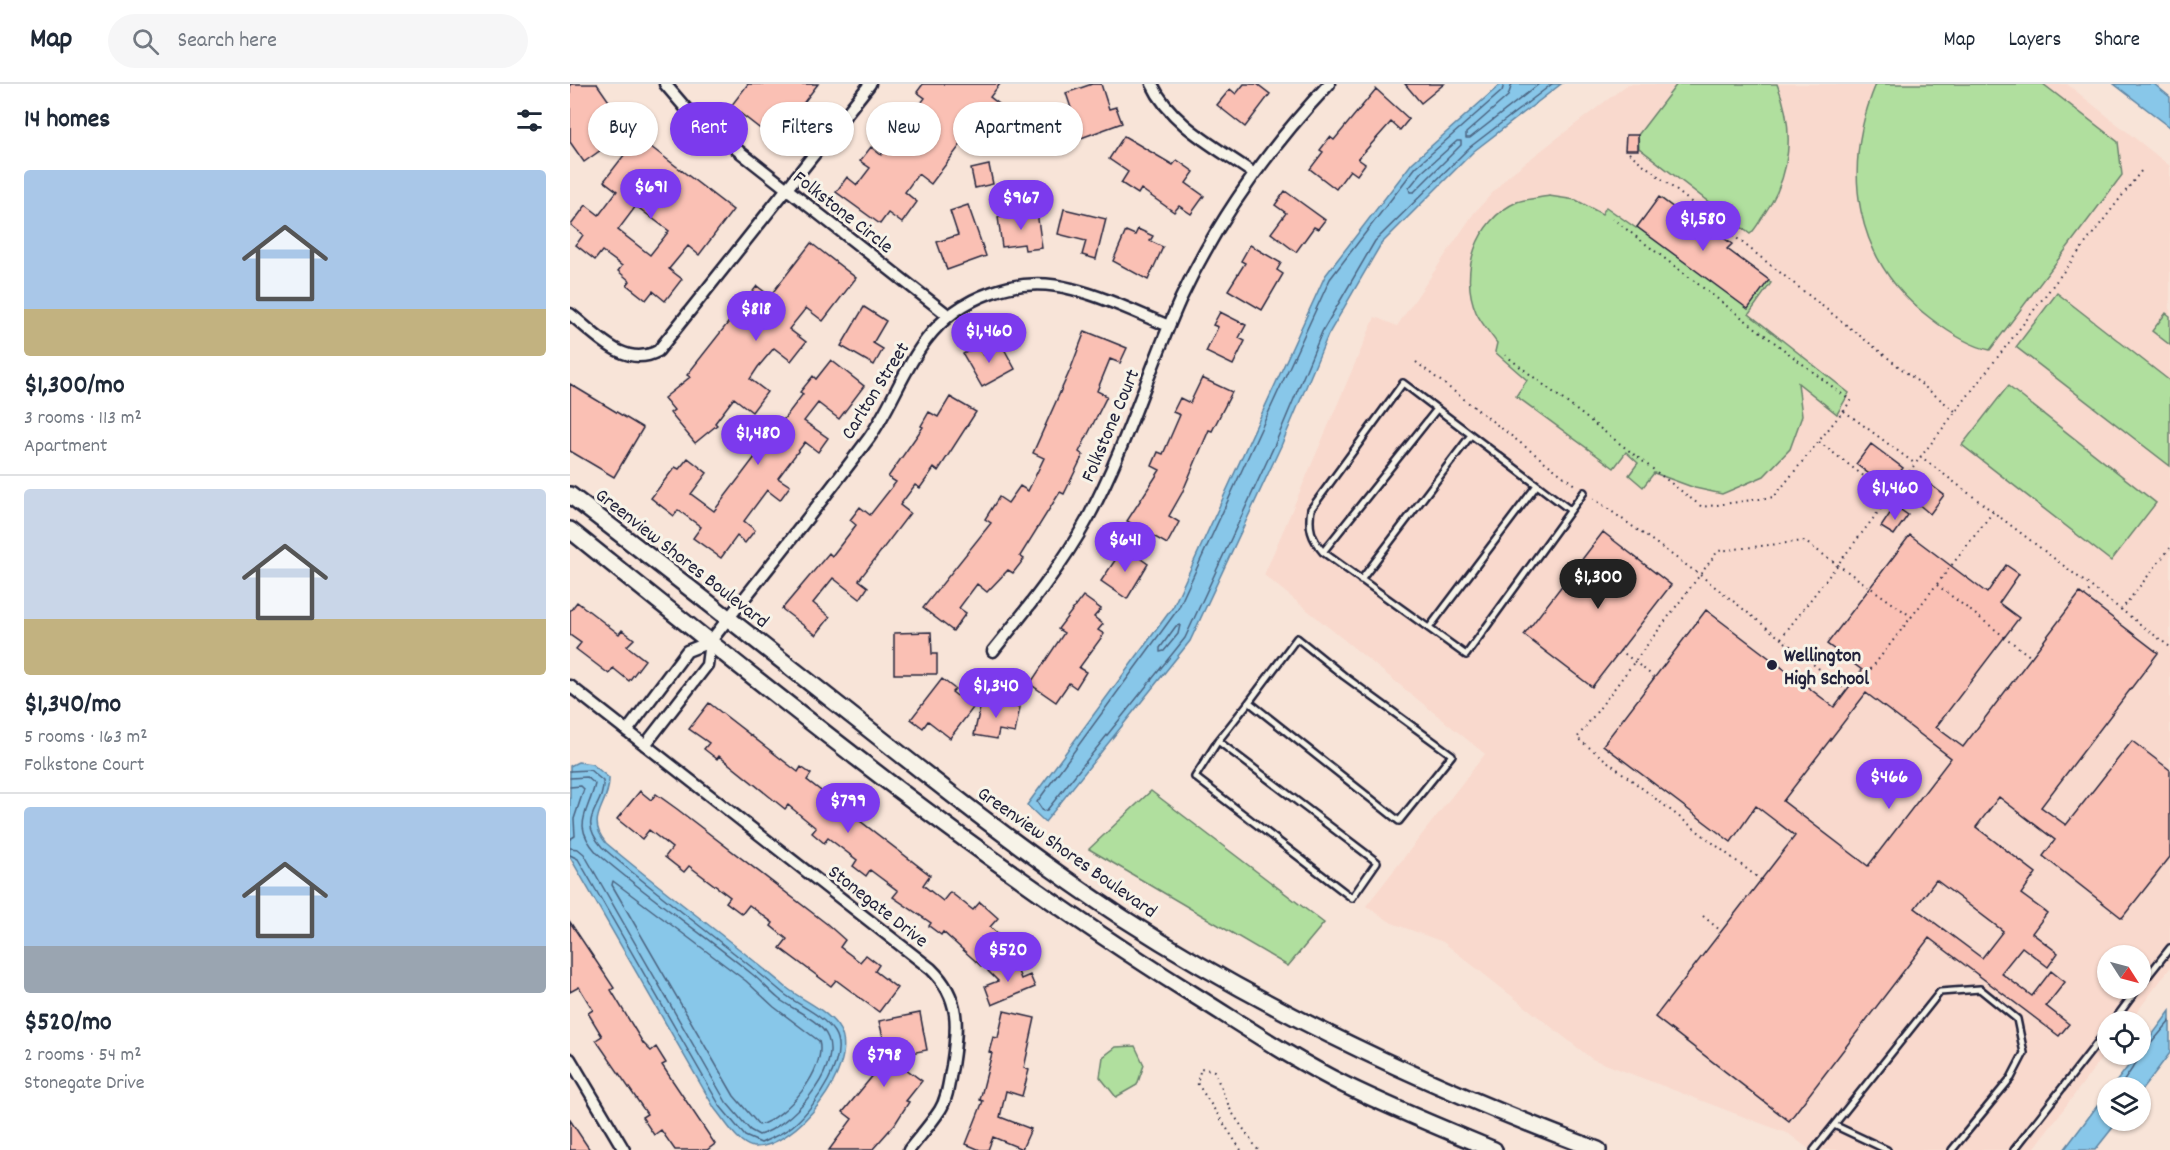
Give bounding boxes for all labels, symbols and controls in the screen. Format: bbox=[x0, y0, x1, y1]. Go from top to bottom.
search box bbox=[108, 14, 528, 68]
text: Map bbox=[30, 21, 72, 61]
icon: search bbox=[129, 25, 162, 58]
text: Search here bbox=[177, 26, 277, 57]
text: Map bbox=[1944, 26, 1975, 56]
text: Layers bbox=[2008, 26, 2061, 56]
text: Share bbox=[2094, 26, 2140, 56]
text: 14 homes bbox=[24, 102, 110, 139]
chip: Buy bbox=[588, 102, 658, 156]
chip: Rent bbox=[670, 102, 748, 156]
chip: Filters bbox=[760, 102, 854, 156]
chip: New bbox=[866, 102, 941, 156]
chip: Apartment bbox=[953, 102, 1083, 156]
icon: filters bbox=[513, 104, 546, 137]
street label: Folkstone Circle bbox=[786, 165, 898, 262]
pin: $691 bbox=[615, 169, 687, 220]
text: $691 bbox=[634, 174, 668, 202]
pin: $967 bbox=[985, 180, 1057, 231]
text: $967 bbox=[1003, 185, 1039, 213]
pin: $1,580 bbox=[1654, 201, 1752, 252]
text: $1,580 bbox=[1680, 206, 1726, 234]
icon: home bbox=[231, 209, 339, 317]
pin: $818 bbox=[720, 291, 792, 342]
text: $818 bbox=[741, 296, 771, 324]
pin: $1,460 bbox=[940, 313, 1038, 364]
text: $1,460 bbox=[965, 318, 1013, 346]
street label: Carlton Street bbox=[835, 337, 918, 446]
street label: Folkstone Court bbox=[1075, 365, 1148, 487]
text: $1,300/mo bbox=[24, 368, 125, 405]
text: 3 rooms · 113 m² bbox=[24, 405, 142, 433]
pin: $1,480 bbox=[709, 415, 807, 466]
text: $1,480 bbox=[735, 420, 781, 448]
text: Apartment bbox=[24, 433, 107, 461]
pin: $1,460 bbox=[1846, 470, 1944, 521]
text: $1,460 bbox=[1871, 475, 1919, 503]
street label: Greenview Shores Boulevard bbox=[588, 483, 774, 636]
pin: $641 bbox=[1089, 522, 1161, 573]
text: $641 bbox=[1109, 527, 1141, 555]
icon: home bbox=[231, 528, 339, 636]
pin: $1,300 bbox=[1549, 559, 1647, 610]
text: $1,300 bbox=[1574, 564, 1623, 592]
place label: Wellington High School bbox=[1784, 643, 1869, 694]
marker: Wellington High School bbox=[1765, 658, 1779, 672]
pin: $1,340 bbox=[947, 668, 1045, 719]
text: $1,340 bbox=[973, 673, 1019, 701]
text: $1,340/mo bbox=[24, 687, 121, 724]
text: 5 rooms · 163 m² bbox=[24, 724, 148, 752]
text: Folkstone Court bbox=[24, 752, 144, 780]
pin: $466 bbox=[1853, 759, 1925, 810]
text: $466 bbox=[1870, 764, 1908, 792]
street label: Greenview Shores Boulevard bbox=[971, 781, 1162, 926]
pin: $799 bbox=[812, 783, 884, 834]
text: $799 bbox=[830, 788, 866, 816]
icon: home bbox=[231, 846, 339, 954]
street label: Stonegate Drive bbox=[821, 859, 933, 956]
pin: $520 bbox=[972, 932, 1044, 983]
text: $520 bbox=[988, 937, 1028, 965]
north arrow bbox=[2097, 945, 2151, 999]
map controls bbox=[2097, 945, 2151, 1131]
text: $520/mo bbox=[24, 1005, 112, 1042]
button: locate bbox=[2097, 1011, 2151, 1065]
pin: $798 bbox=[848, 1037, 920, 1088]
text: 2 rooms · 54 m² bbox=[24, 1042, 142, 1070]
text: $798 bbox=[867, 1042, 901, 1070]
text: Stonegate Drive bbox=[24, 1070, 145, 1098]
button: layers bbox=[2097, 1077, 2151, 1131]

